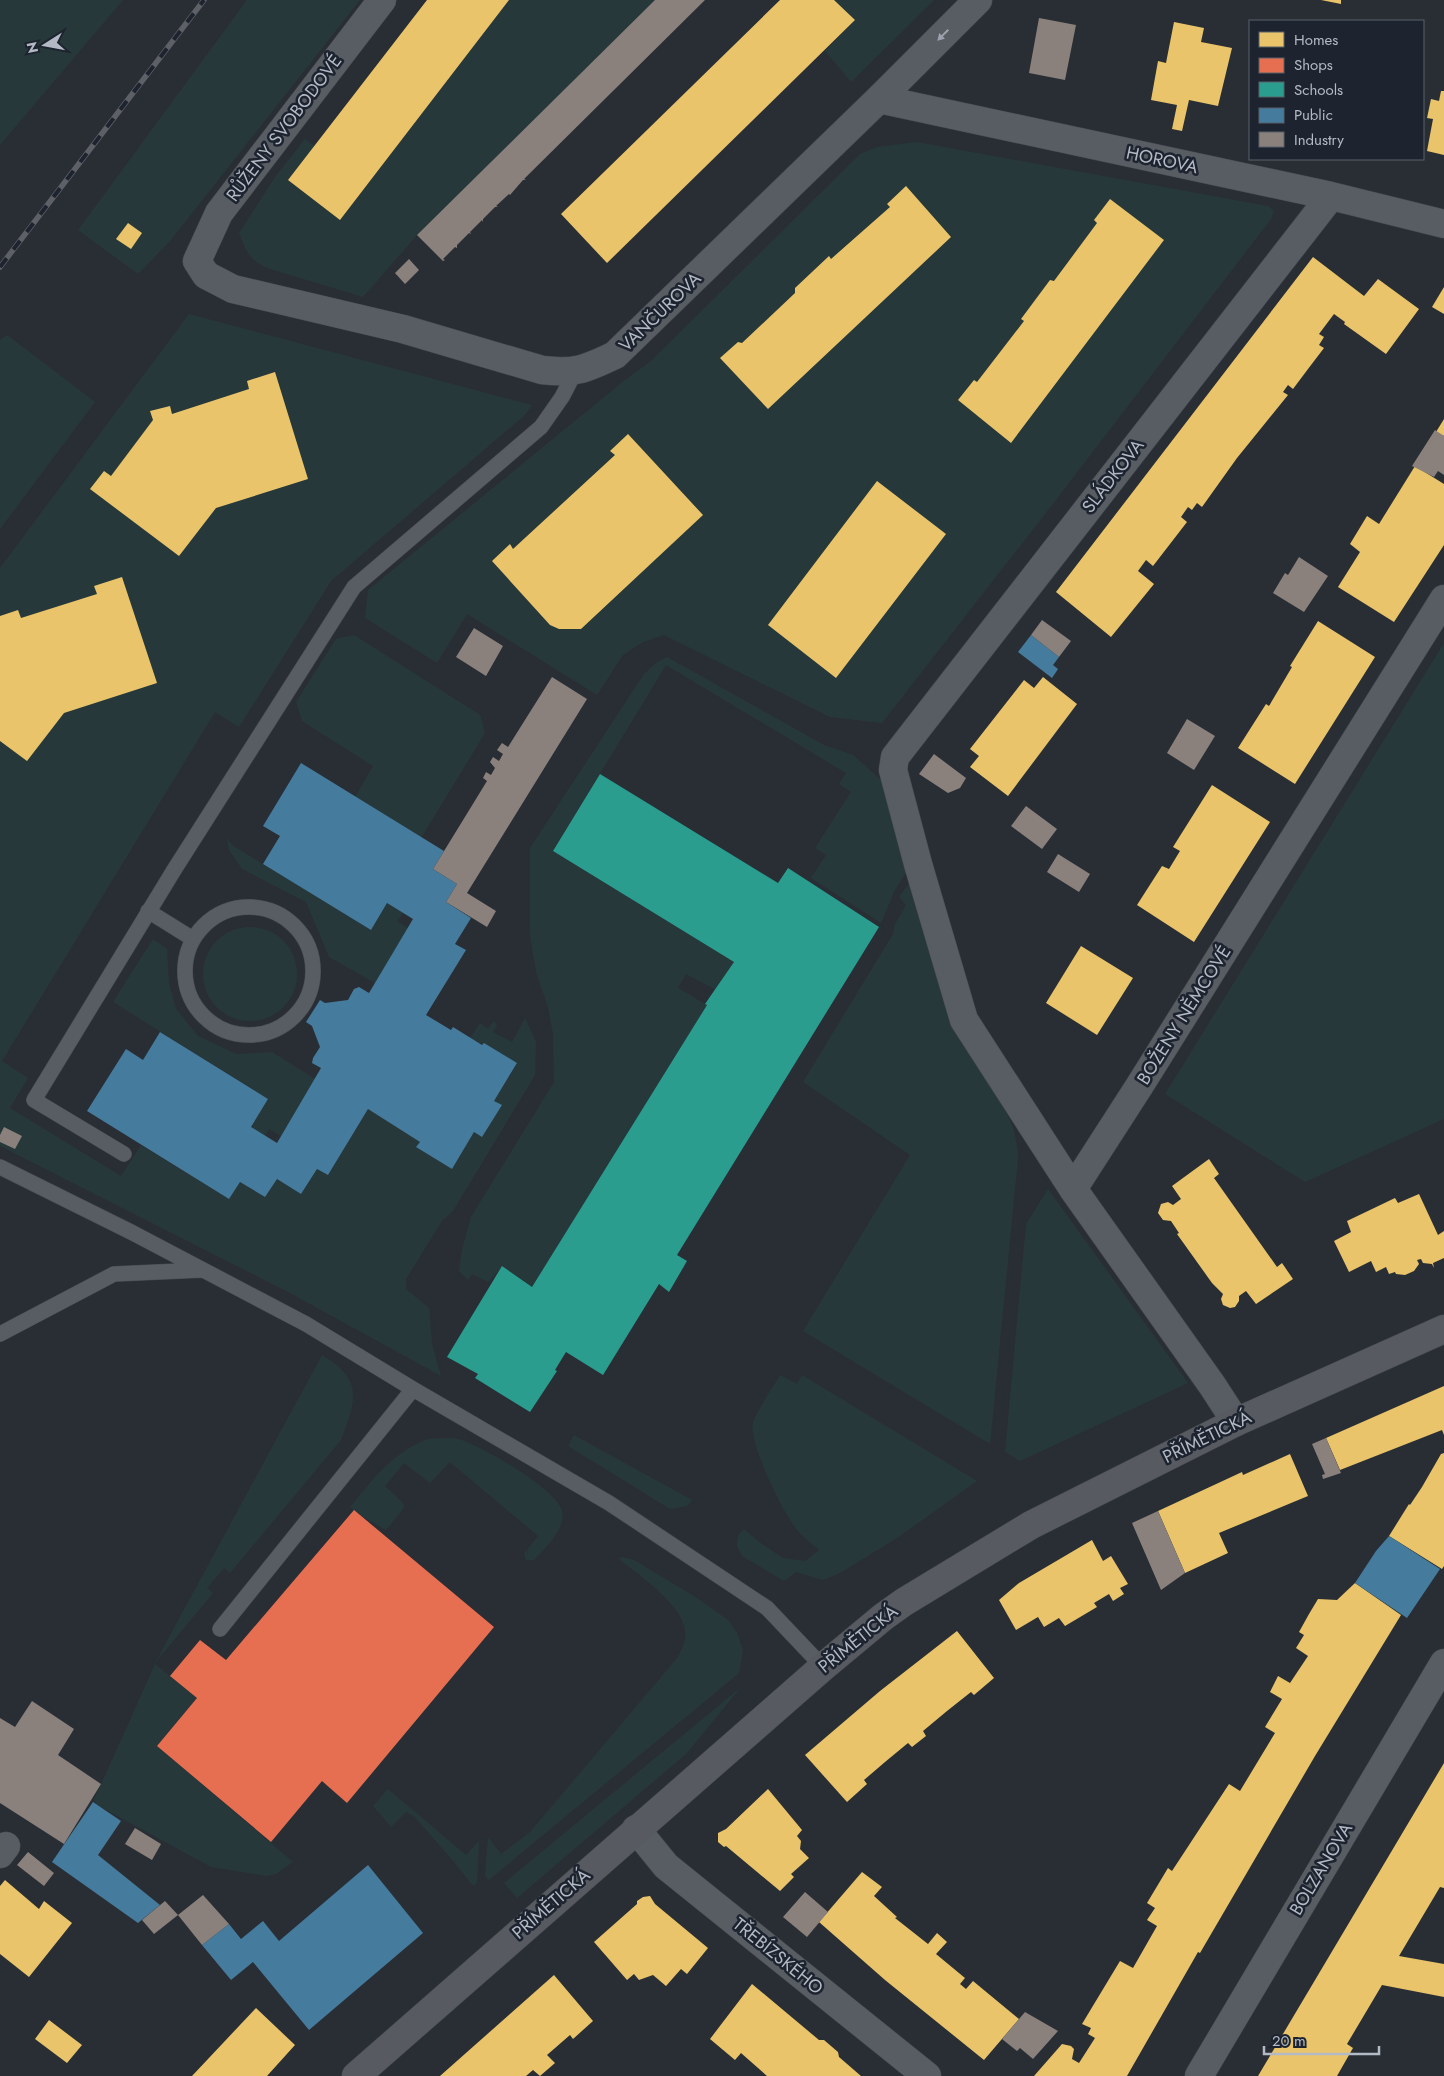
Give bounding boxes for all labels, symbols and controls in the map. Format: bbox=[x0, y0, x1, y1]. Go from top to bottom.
north arrow bbox=[20, 20, 70, 70]
legend bbox=[1249, 20, 1424, 160]
one-way arrow bbox=[937, 28, 949, 40]
text: Homes bbox=[1294, 29, 1338, 51]
text: N bbox=[21, 40, 43, 55]
street label: RŮŽENY SVOBODOVÉ bbox=[220, 49, 348, 207]
text: Shops bbox=[1294, 54, 1333, 76]
text: Schools bbox=[1294, 79, 1343, 101]
text: Public bbox=[1294, 104, 1333, 126]
text: Industry bbox=[1294, 129, 1344, 151]
street label: HOROVA bbox=[1124, 140, 1200, 180]
street label: VANČUROVA bbox=[613, 266, 707, 358]
street label: SLÁDKOVA bbox=[1076, 433, 1150, 518]
street label: BOŽENY NĚMCOVÉ bbox=[1131, 940, 1237, 1090]
street label: PŘÍMĚTICKÁ bbox=[1158, 1404, 1256, 1470]
street label: PŘÍMĚTICKÁ bbox=[813, 1599, 904, 1679]
street label: BOLZANOVA bbox=[1283, 1818, 1359, 1920]
street label: PŘÍMĚTICKÁ bbox=[506, 1863, 596, 1945]
street label: TŘEBÍZSKÉHO bbox=[727, 1911, 829, 2001]
scale bar bbox=[1264, 2024, 1379, 2056]
text: 20 m bbox=[1272, 2030, 1306, 2052]

